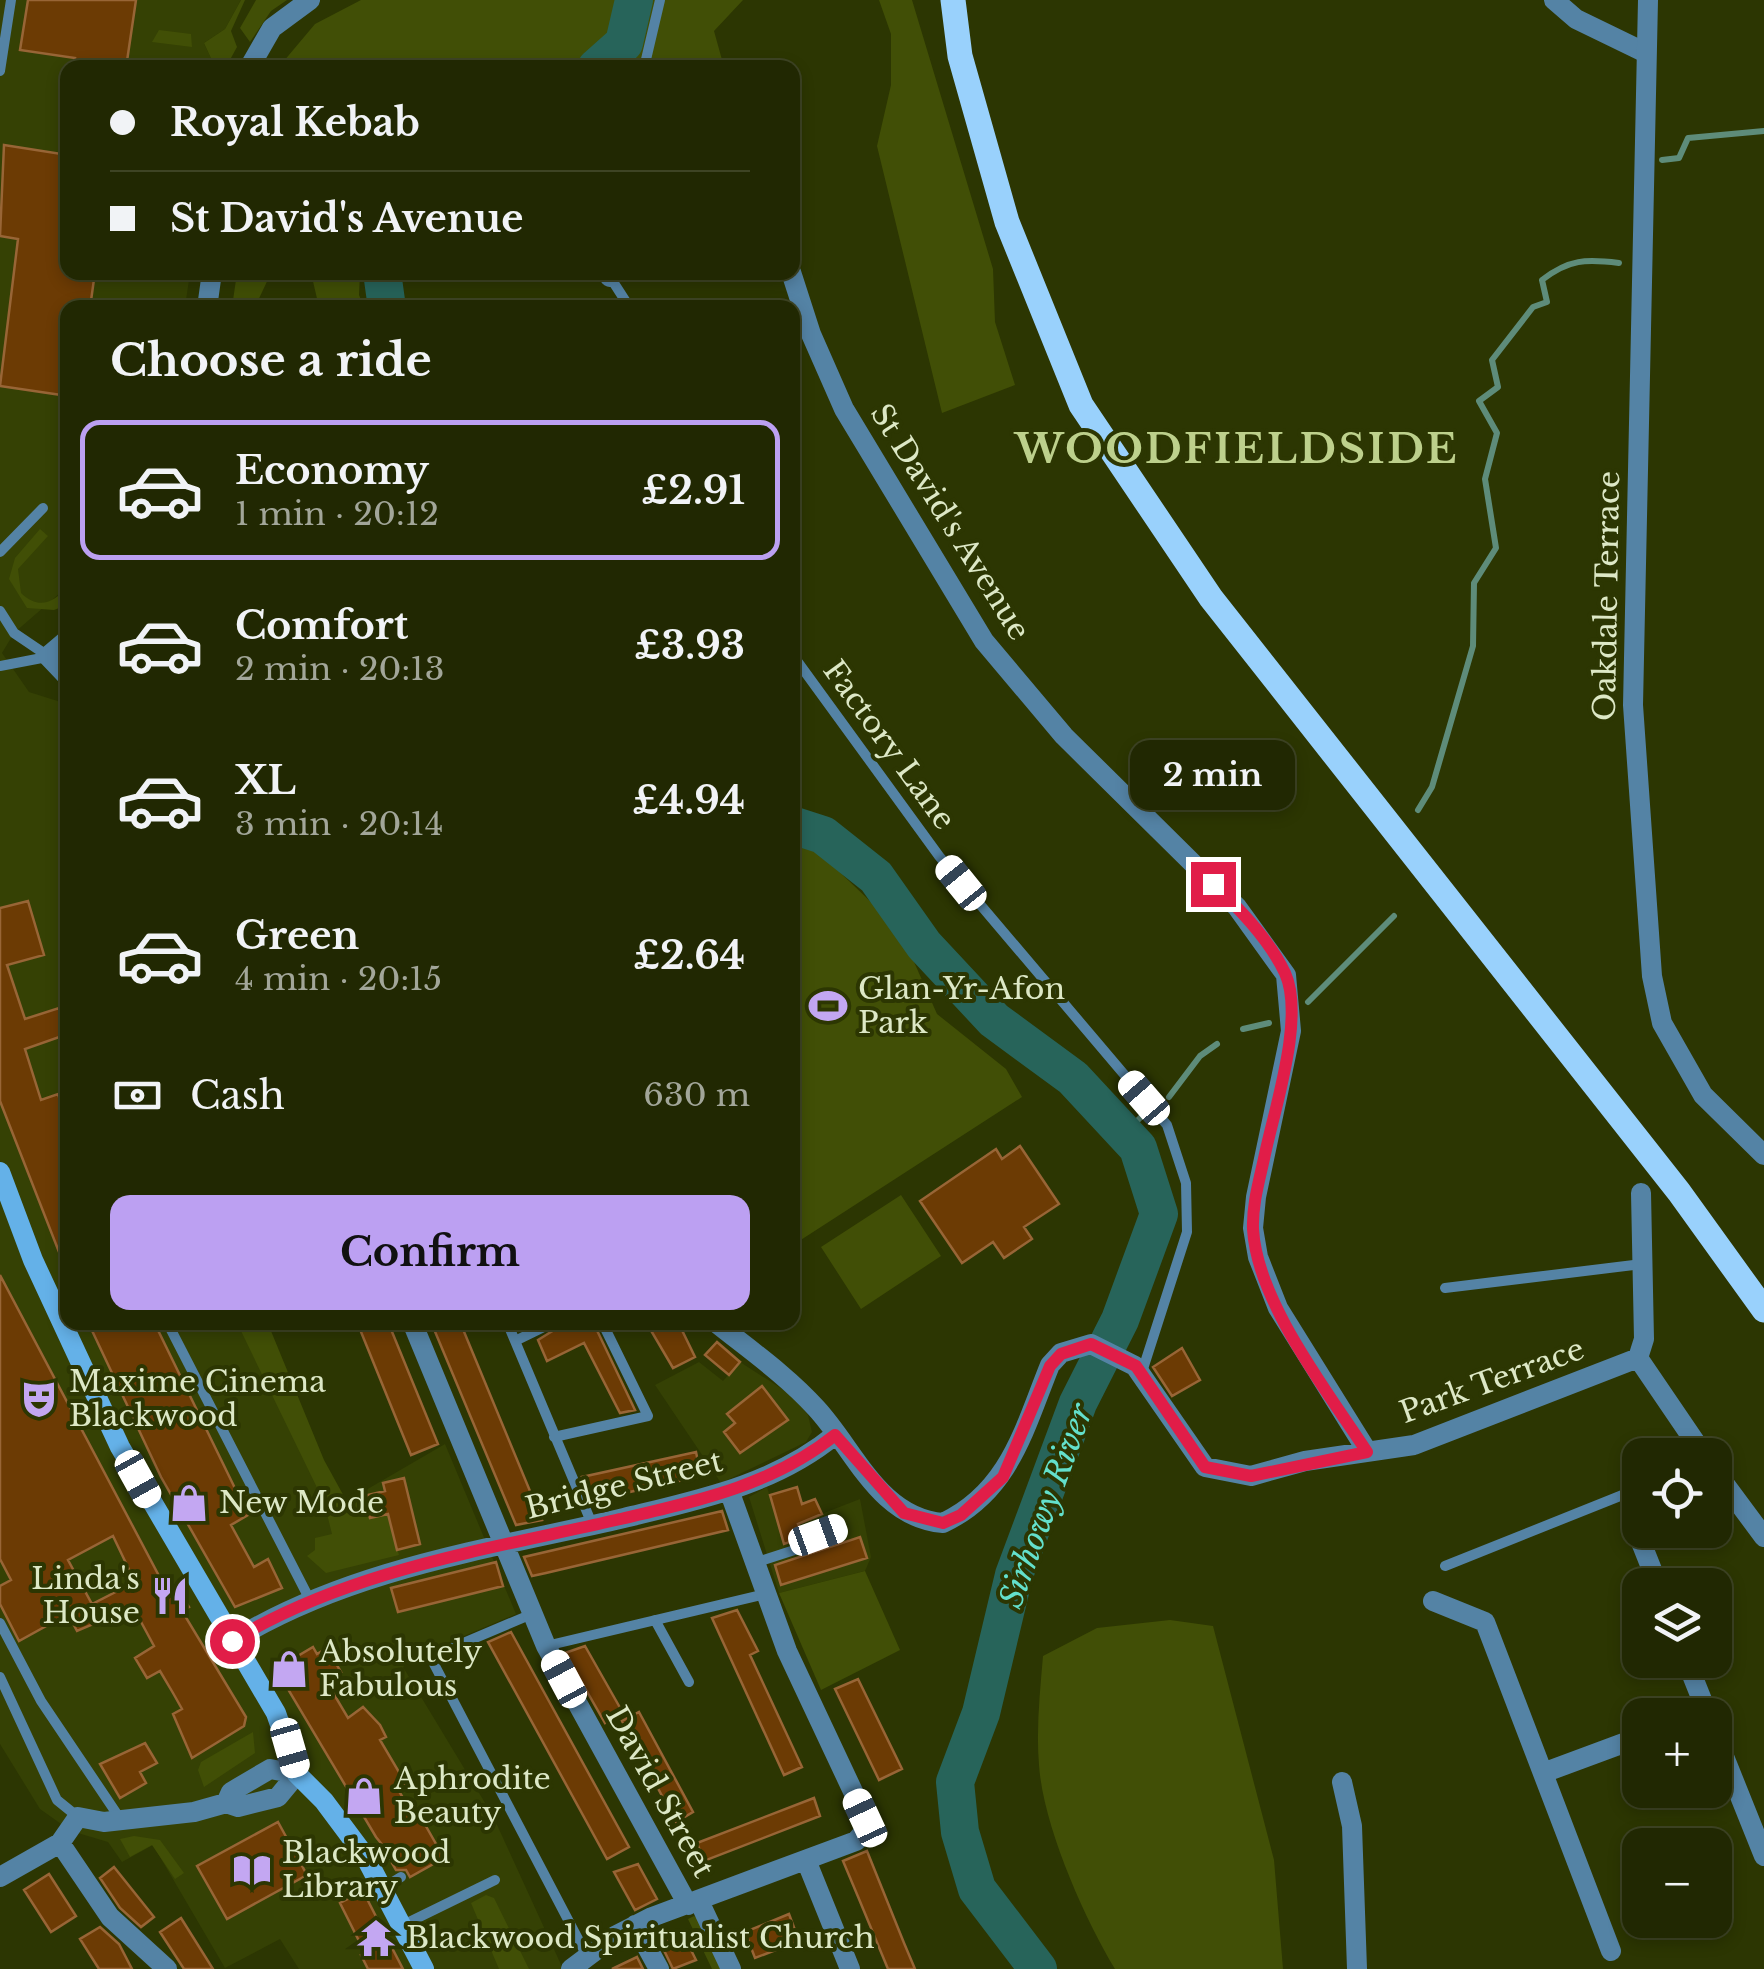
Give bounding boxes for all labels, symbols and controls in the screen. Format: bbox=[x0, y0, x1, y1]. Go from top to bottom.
text: Royal Kebab bbox=[170, 99, 420, 146]
text: St David's Avenue bbox=[170, 195, 523, 242]
text: Choose a ride bbox=[110, 332, 432, 388]
street label: St David's Avenue bbox=[863, 397, 1038, 647]
district label: WOODFIELDSIDE bbox=[1013, 424, 1459, 474]
icon: car bbox=[115, 445, 205, 535]
text: Economy bbox=[235, 447, 429, 494]
text: £2.91 bbox=[641, 467, 745, 514]
street label: Oakdale Terrace bbox=[1586, 471, 1627, 721]
text: 1 min · 20:12 bbox=[235, 494, 439, 534]
icon: car bbox=[115, 600, 205, 690]
text: Comfort bbox=[235, 602, 408, 649]
text: £3.93 bbox=[634, 622, 745, 669]
text: 2 min · 20:13 bbox=[235, 649, 444, 689]
street label: Factory Lane bbox=[816, 653, 963, 837]
callout: 2 min bbox=[1130, 739, 1296, 809]
icon: car bbox=[115, 755, 205, 845]
text: 2 min bbox=[1163, 755, 1262, 795]
text: XL bbox=[235, 757, 296, 804]
text: £4.94 bbox=[632, 777, 745, 824]
text: 3 min · 20:14 bbox=[235, 804, 443, 844]
car bbox=[930, 850, 992, 916]
route end bbox=[1191, 862, 1236, 907]
icon: car bbox=[115, 910, 205, 1000]
text: Green bbox=[235, 912, 359, 959]
text: £2.64 bbox=[633, 932, 745, 979]
text: 4 min · 20:15 bbox=[235, 959, 442, 999]
place label: Glan-Yr-Afon Park bbox=[858, 970, 1065, 1041]
sports icon: Glan-Yr-Afon Park bbox=[807, 985, 849, 1027]
car bbox=[1113, 1066, 1175, 1130]
icon: cash bbox=[110, 1068, 165, 1123]
text: Cash bbox=[190, 1072, 285, 1119]
text: 630 m bbox=[643, 1075, 750, 1115]
button: Confirm bbox=[110, 1195, 750, 1310]
street label: Park Terrace bbox=[1395, 1330, 1589, 1431]
place label: Maxime Cinema Blackwood bbox=[69, 1363, 326, 1434]
theatre icon: Maxime Cinema Blackwood bbox=[18, 1378, 60, 1420]
water label: Sirhowy River bbox=[991, 1397, 1102, 1613]
map controls bbox=[1622, 1438, 1732, 1938]
button: locate bbox=[1622, 1438, 1732, 1548]
street label: Bridge Street bbox=[522, 1442, 727, 1527]
car bbox=[110, 1445, 166, 1513]
shop icon: New Mode bbox=[168, 1482, 210, 1524]
place label: New Mode bbox=[219, 1484, 384, 1521]
car bbox=[785, 1511, 851, 1559]
place label: Linda's House bbox=[31, 1560, 140, 1631]
button: layers bbox=[1622, 1568, 1732, 1678]
restaurant icon: Linda's House bbox=[149, 1575, 191, 1617]
route start bbox=[210, 1619, 255, 1664]
place label: Absolutely Fabulous bbox=[318, 1633, 482, 1704]
car bbox=[537, 1645, 591, 1713]
shop icon: Absolutely Fabulous bbox=[268, 1648, 310, 1690]
button: + bbox=[1622, 1698, 1732, 1808]
street label: David Street bbox=[598, 1700, 723, 1884]
car bbox=[267, 1715, 313, 1781]
place label: Aphrodite Beauty bbox=[393, 1760, 551, 1831]
shop icon: Aphrodite Beauty bbox=[343, 1775, 385, 1817]
car bbox=[839, 1784, 891, 1852]
button: − bbox=[1622, 1828, 1732, 1938]
place label: Blackwood Library bbox=[282, 1834, 450, 1905]
library icon: Blackwood Library bbox=[231, 1849, 273, 1891]
temple icon: Blackwood Spiritualist Church bbox=[355, 1917, 397, 1959]
place label: Blackwood Spiritualist Church bbox=[406, 1919, 875, 1956]

